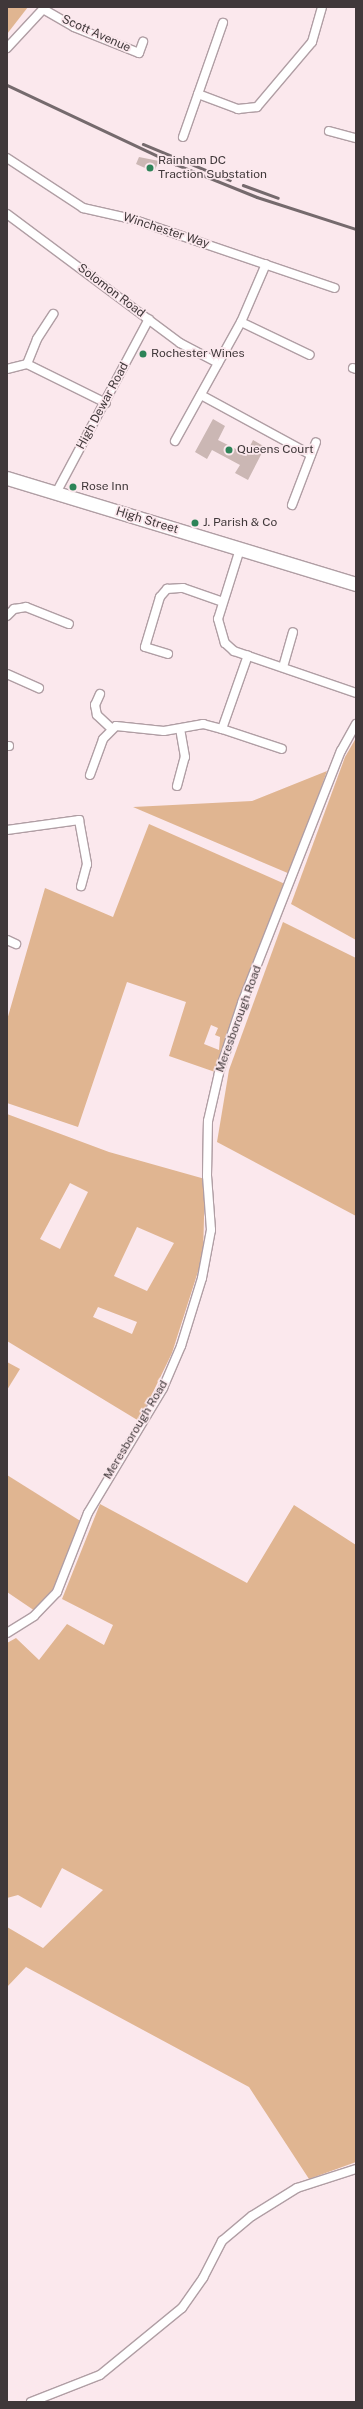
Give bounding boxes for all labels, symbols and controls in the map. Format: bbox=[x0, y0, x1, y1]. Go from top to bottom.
street label: Scott Avenue bbox=[59, 12, 133, 56]
place label: Rainham DC Traction Substation bbox=[158, 154, 267, 182]
marker: Rainham DC Traction Substation bbox=[145, 163, 155, 173]
street label: Winchester Way bbox=[121, 210, 211, 252]
street label: Solomon Road bbox=[75, 261, 147, 321]
place label: Rochester Wines bbox=[151, 347, 245, 361]
marker: Rochester Wines bbox=[138, 349, 148, 359]
street label: High Dewar Road bbox=[74, 360, 132, 452]
place label: Queens Court bbox=[237, 443, 314, 457]
marker: Queens Court bbox=[224, 445, 234, 455]
place label: Rose Inn bbox=[81, 480, 129, 494]
marker: Rose Inn bbox=[68, 482, 78, 492]
street label: High Street bbox=[114, 505, 180, 537]
place label: J. Parish & Co bbox=[203, 516, 277, 530]
marker: J. Parish & Co bbox=[190, 518, 200, 528]
street label: Meresborough Road bbox=[213, 964, 265, 1074]
street label: Meresborough Road bbox=[101, 1378, 171, 1482]

